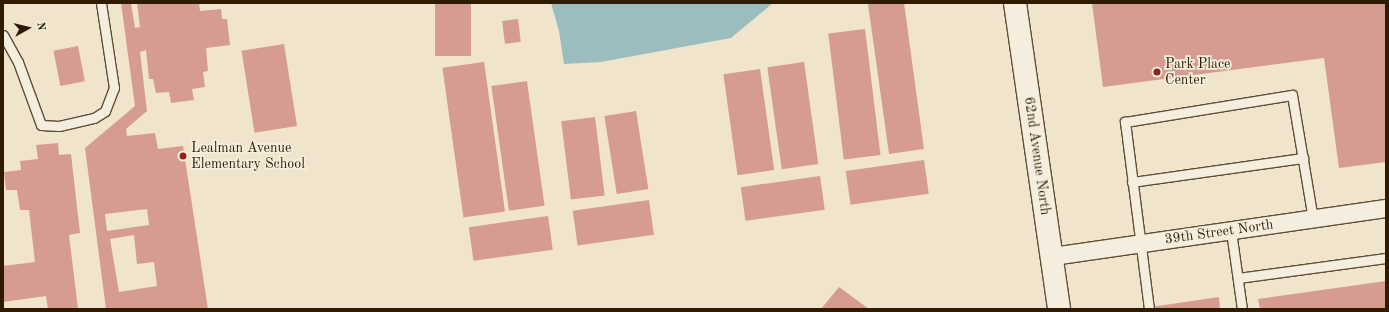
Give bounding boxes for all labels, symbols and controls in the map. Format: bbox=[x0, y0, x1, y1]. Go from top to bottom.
north arrow bbox=[8, 8, 48, 48]
text: N bbox=[34, 21, 46, 31]
place label: Park Place Center bbox=[1165, 56, 1231, 88]
marker: Park Place Center bbox=[1152, 67, 1162, 77]
street label: 62nd Avenue North bbox=[1020, 96, 1054, 216]
place label: Lealman Avenue Elementary School bbox=[191, 140, 305, 172]
marker: Lealman Avenue Elementary School bbox=[178, 151, 188, 161]
street label: 39th Street North bbox=[1164, 216, 1274, 248]

